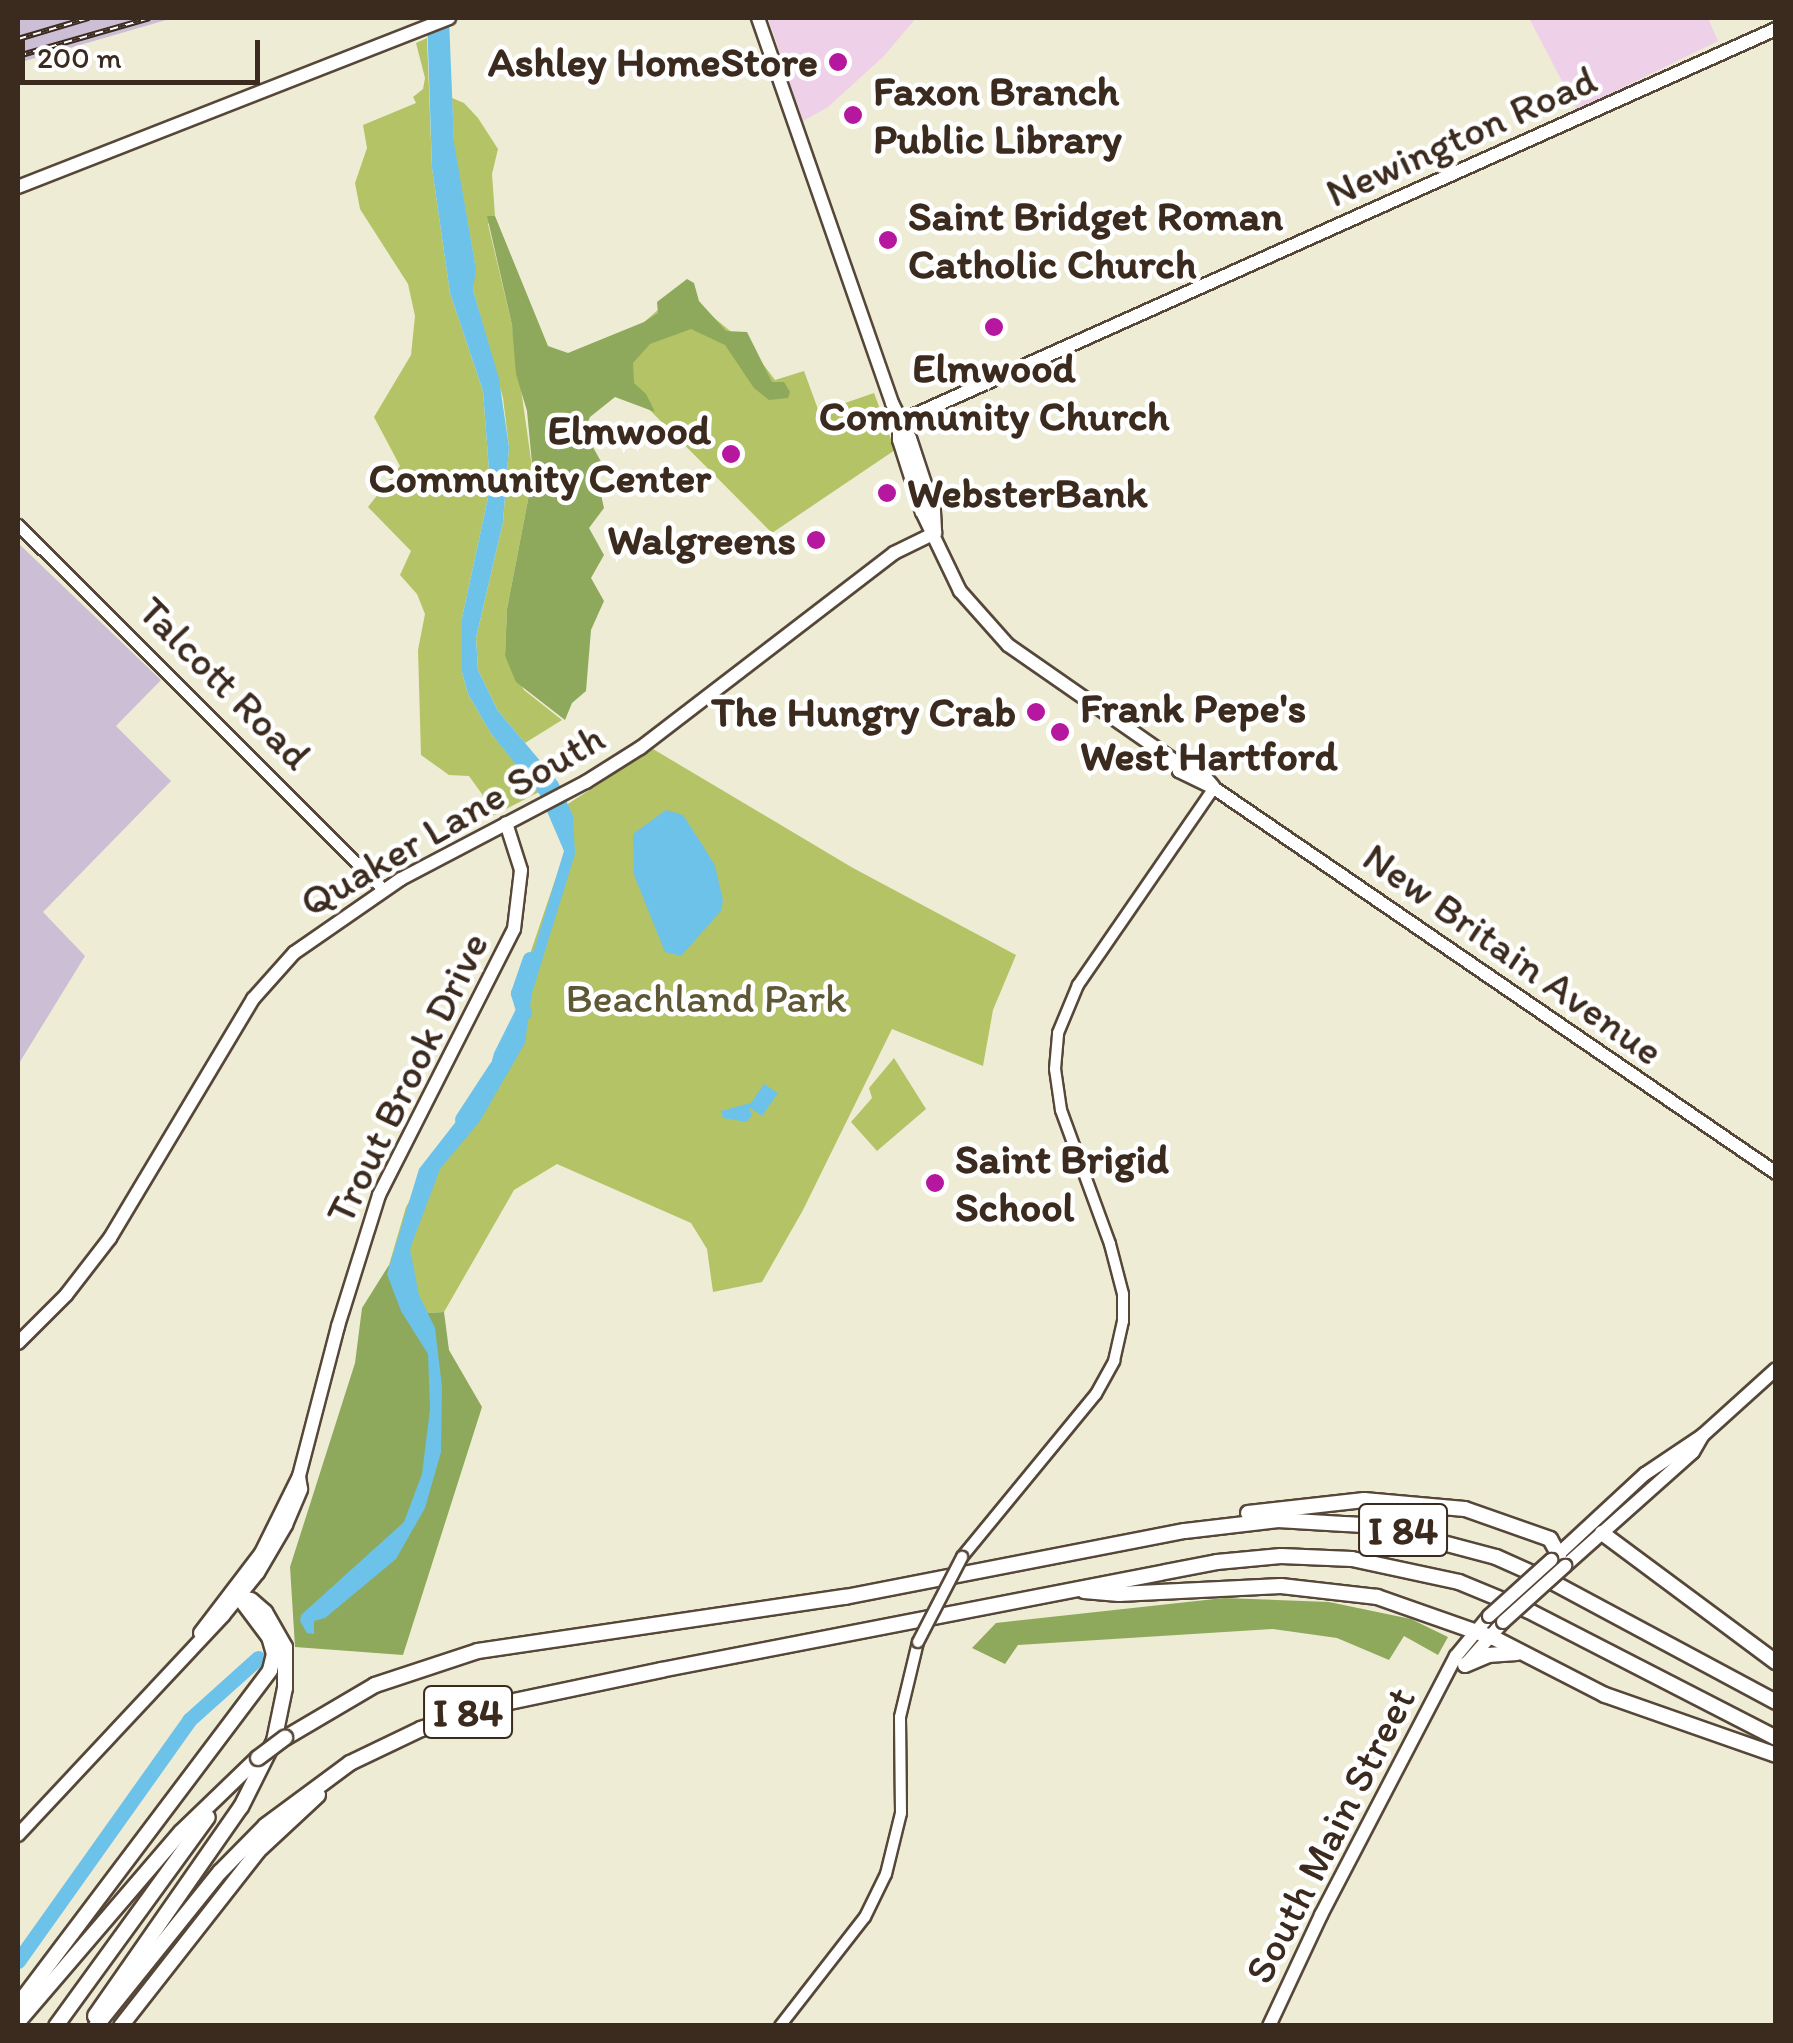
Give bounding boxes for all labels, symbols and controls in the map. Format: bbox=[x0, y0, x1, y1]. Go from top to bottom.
scale bar bbox=[25, 20, 265, 82]
place label: Ashley HomeStore bbox=[487, 37, 818, 87]
text: 200 m bbox=[37, 39, 122, 76]
marker: Ashley HomeStore bbox=[827, 51, 849, 73]
street label: Newington Road bbox=[1318, 54, 1604, 218]
place label: Faxon Branch Public Library bbox=[873, 66, 1121, 164]
marker: Faxon Branch Public Library bbox=[842, 104, 864, 126]
place label: Saint Bridget Roman Catholic Church bbox=[908, 191, 1282, 290]
marker: Saint Bridget Roman Catholic Church bbox=[877, 229, 899, 251]
marker: Elmwood Community Church bbox=[983, 316, 1005, 338]
place label: Elmwood Community Church bbox=[819, 343, 1169, 442]
place label: Elmwood Community Center bbox=[368, 405, 711, 504]
marker: Elmwood Community Center bbox=[720, 443, 742, 465]
place label: WebsterBank bbox=[907, 468, 1147, 518]
marker: WebsterBank bbox=[876, 482, 898, 504]
place label: Walgreens bbox=[607, 515, 796, 565]
marker: Walgreens bbox=[805, 529, 827, 551]
street label: Talcott Road bbox=[128, 586, 322, 780]
place label: Frank Pepe's West Hartford bbox=[1080, 683, 1338, 781]
place label: The Hungry Crab bbox=[710, 687, 1016, 737]
marker: The Hungry Crab bbox=[1025, 701, 1047, 723]
street label: Quaker Lane South bbox=[291, 712, 613, 928]
marker: Frank Pepe's West Hartford bbox=[1049, 721, 1071, 743]
street label: New Britain Avenue bbox=[1354, 832, 1672, 1076]
street label: Trout Brook Drive bbox=[314, 924, 500, 1232]
park label: Beachland Park bbox=[566, 973, 846, 1023]
place label: Saint Brigid School bbox=[955, 1134, 1170, 1232]
marker: Saint Brigid School bbox=[924, 1172, 946, 1194]
road number: I 84 bbox=[1358, 1495, 1448, 1565]
road number: I 84 bbox=[423, 1677, 513, 1747]
street label: South Main Street bbox=[1234, 1679, 1426, 1991]

